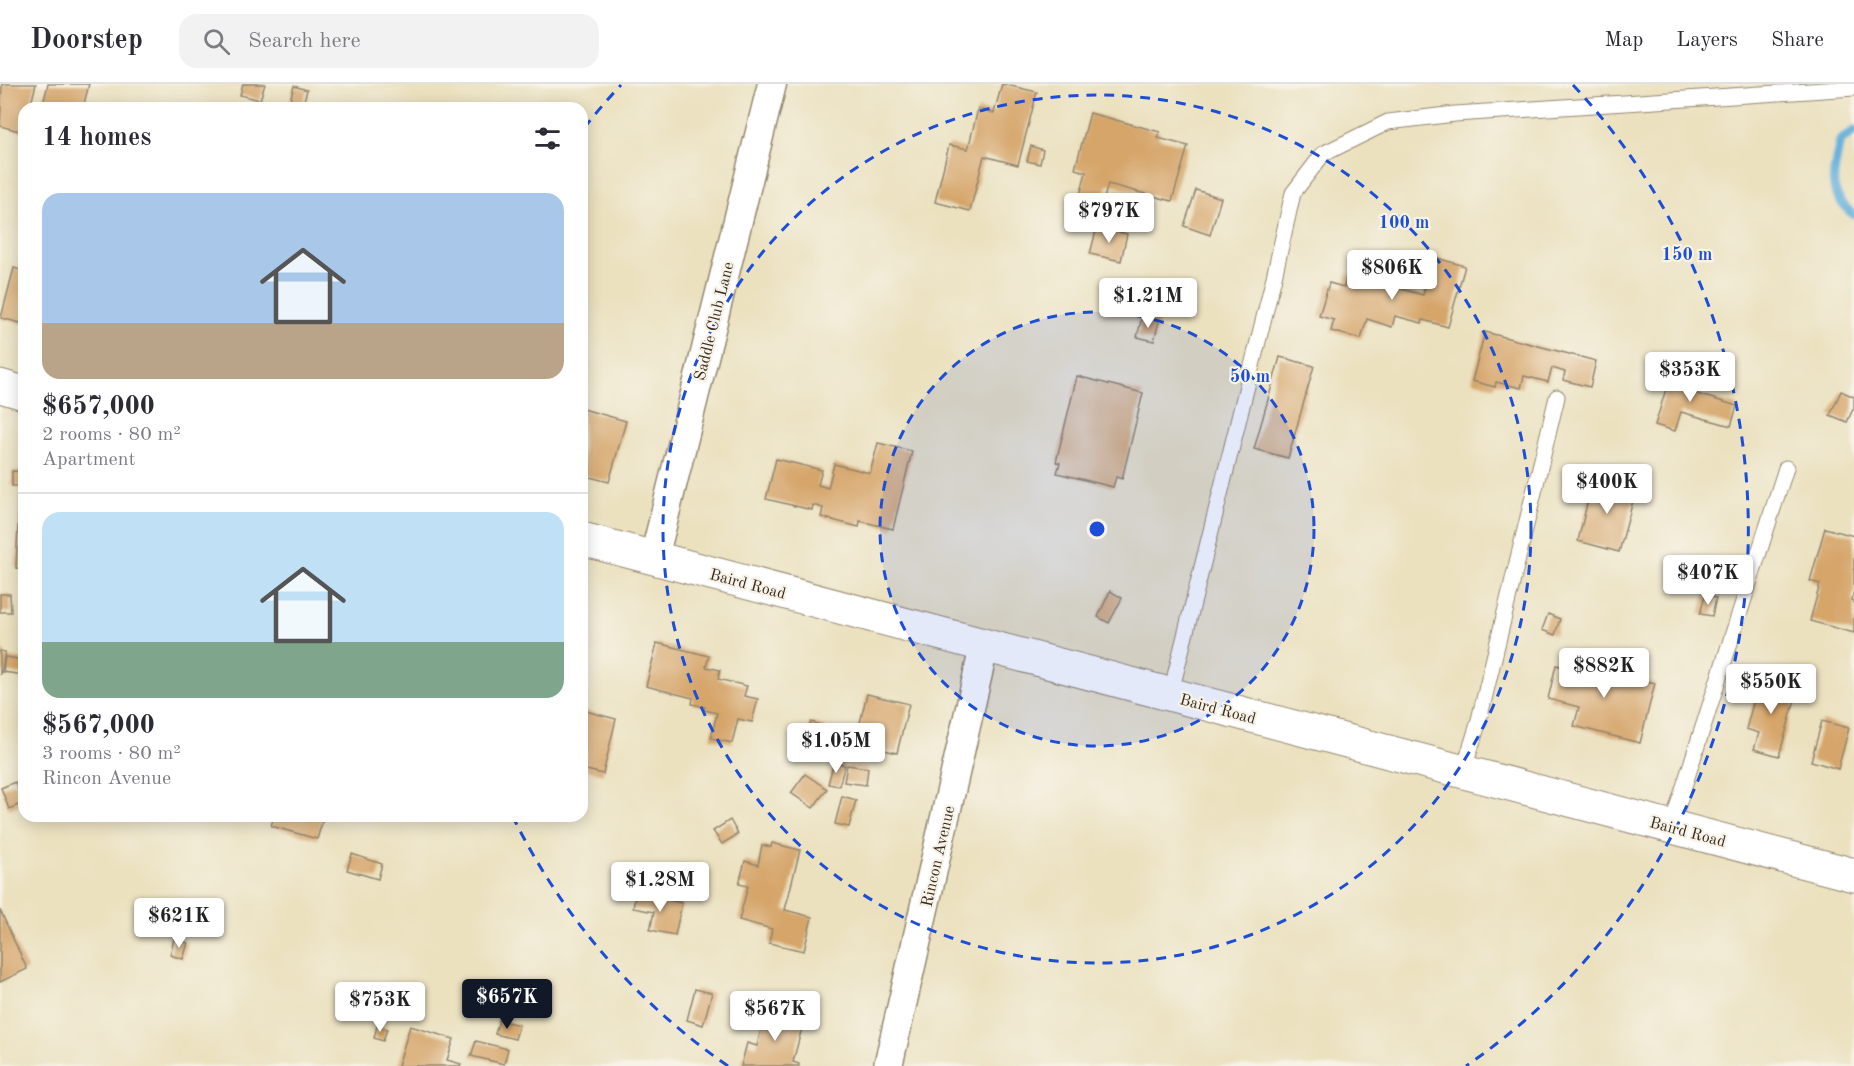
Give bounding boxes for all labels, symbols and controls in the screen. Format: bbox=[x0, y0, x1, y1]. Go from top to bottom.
search box bbox=[179, 14, 599, 68]
icon: search bbox=[200, 25, 233, 58]
text: Doorstep bbox=[30, 27, 143, 55]
text: Search here bbox=[248, 30, 361, 52]
text: Map bbox=[1604, 30, 1643, 51]
text: Layers bbox=[1676, 30, 1738, 51]
text: Share bbox=[1771, 30, 1824, 51]
icon: filters bbox=[531, 122, 564, 155]
text: 14 homes bbox=[42, 125, 151, 151]
pin: $797K bbox=[1067, 193, 1151, 244]
text: $797K bbox=[1078, 202, 1140, 222]
text: 100 m bbox=[1379, 214, 1429, 232]
icon: home bbox=[249, 232, 357, 340]
text: 150 m bbox=[1662, 246, 1712, 264]
pin: $806K bbox=[1350, 250, 1434, 301]
text: $806K bbox=[1361, 259, 1423, 279]
street label: Saddle Club Lane bbox=[692, 261, 737, 382]
pin: $1.21M bbox=[1099, 278, 1197, 329]
text: $1.21M bbox=[1113, 287, 1183, 307]
pin: $353K bbox=[1648, 352, 1732, 403]
text: $353K bbox=[1659, 361, 1721, 381]
text: 50 m bbox=[1230, 368, 1270, 386]
text: $657,000 bbox=[42, 394, 155, 420]
text: 2 rooms · 80 m² bbox=[42, 425, 181, 445]
text: Apartment bbox=[42, 450, 136, 470]
pin: $400K bbox=[1565, 464, 1649, 515]
text: $400K bbox=[1576, 473, 1638, 493]
centre of rings bbox=[1087, 519, 1107, 539]
icon: home bbox=[249, 551, 357, 659]
pin: $407K bbox=[1666, 555, 1750, 606]
text: $407K bbox=[1677, 564, 1739, 584]
street label: Baird Road bbox=[708, 567, 787, 603]
pin: $882K bbox=[1562, 648, 1646, 699]
text: $882K bbox=[1573, 657, 1635, 677]
pin: $550K bbox=[1729, 664, 1813, 715]
text: $550K bbox=[1740, 673, 1802, 693]
street label: Baird Road bbox=[1178, 692, 1257, 728]
text: $567,000 bbox=[42, 713, 155, 739]
pin: $1.05M bbox=[787, 723, 885, 774]
text: $1.05M bbox=[801, 732, 871, 752]
text: 3 rooms · 80 m² bbox=[42, 744, 181, 764]
text: Rincon Avenue bbox=[42, 769, 171, 789]
street label: Rincon Avenue bbox=[920, 804, 958, 909]
street label: Baird Road bbox=[1648, 815, 1727, 851]
pin: $1.28M bbox=[611, 862, 709, 913]
text: $1.28M bbox=[625, 871, 695, 891]
pin: $621K bbox=[137, 898, 221, 949]
text: $621K bbox=[148, 907, 210, 927]
pin: $657K bbox=[465, 979, 549, 1030]
pin: $753K bbox=[338, 982, 422, 1033]
text: $657K bbox=[476, 988, 538, 1008]
text: $753K bbox=[349, 991, 411, 1011]
pin: $567K bbox=[733, 991, 817, 1042]
text: $567K bbox=[744, 1000, 806, 1020]

